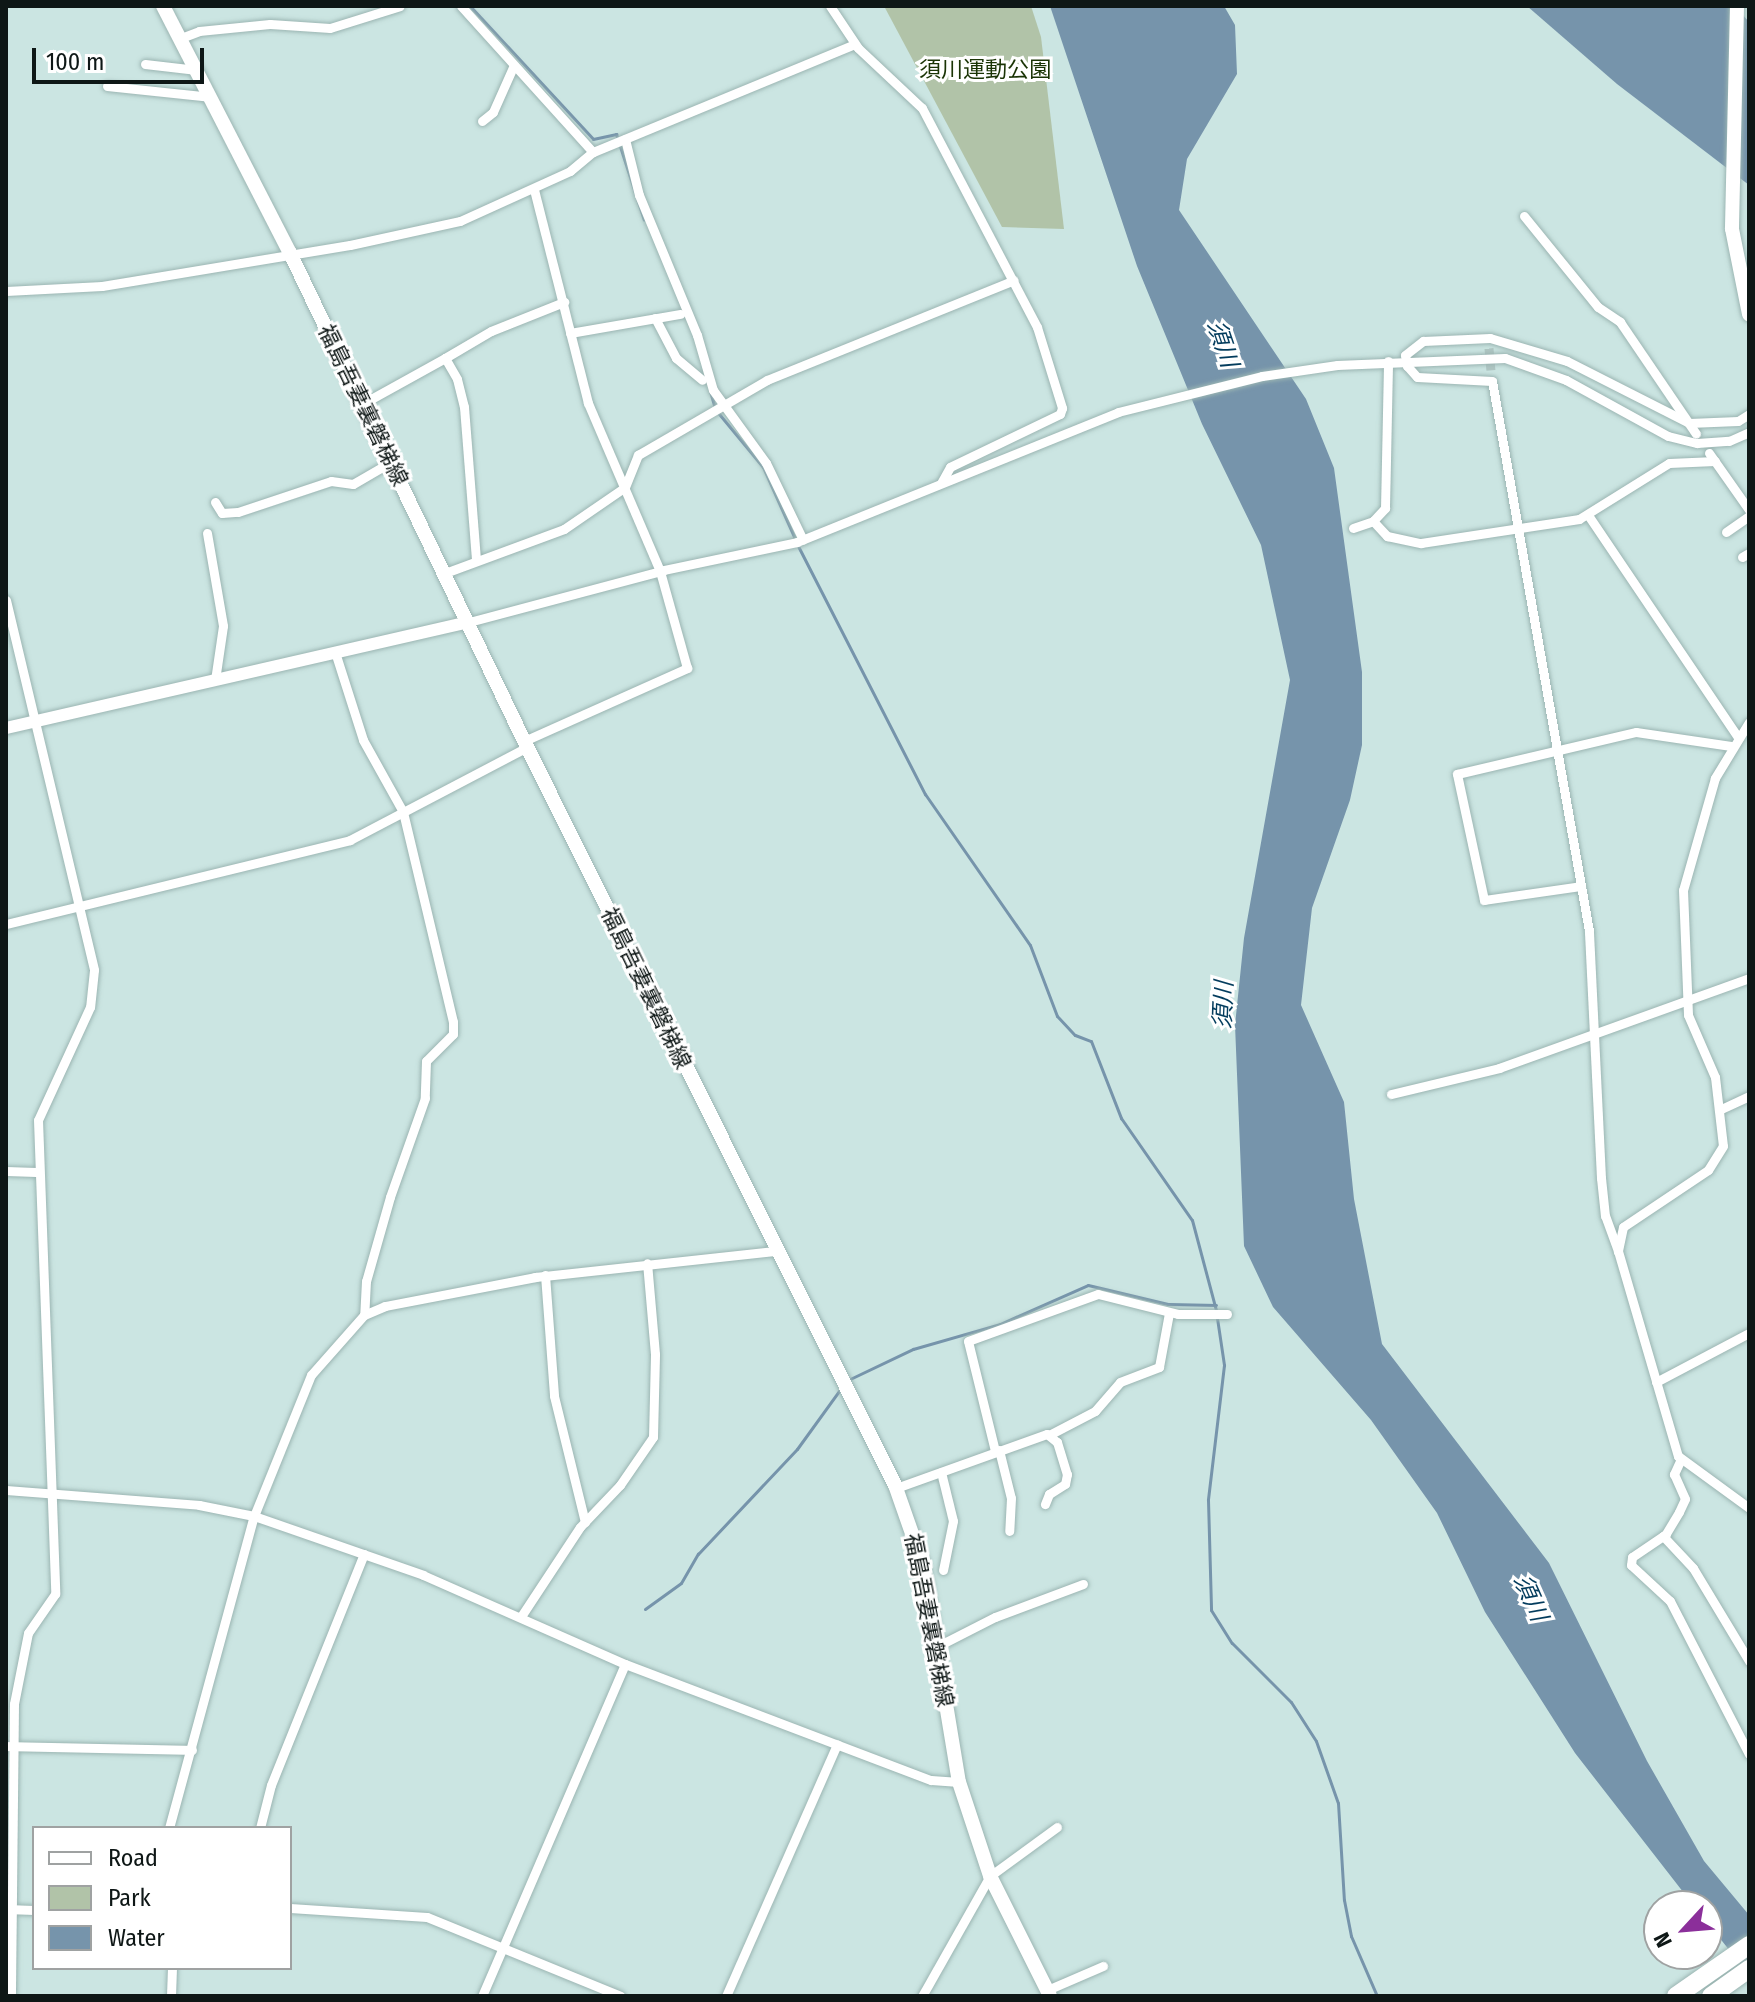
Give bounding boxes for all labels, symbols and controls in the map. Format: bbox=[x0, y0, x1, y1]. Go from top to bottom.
scale bar bbox=[36, 32, 208, 82]
text: 100 m bbox=[46, 48, 104, 76]
park label: 須川運動公園 bbox=[919, 57, 1051, 83]
water label: 須川 bbox=[1201, 317, 1243, 371]
street label: 福島吾妻裏磐梯線 bbox=[313, 320, 413, 490]
street label: 福島吾妻裏磐梯線 bbox=[596, 903, 696, 1073]
water label: 須川 bbox=[1209, 981, 1239, 1029]
street label: 福島吾妻裏磐梯線 bbox=[899, 1531, 959, 1709]
water label: 須川 bbox=[1507, 1570, 1553, 1626]
legend bbox=[32, 1826, 292, 1970]
text: Road bbox=[108, 1844, 158, 1872]
text: Park bbox=[108, 1884, 151, 1912]
north arrow bbox=[1643, 1890, 1723, 1970]
text: Water bbox=[108, 1924, 165, 1952]
text: N bbox=[1648, 1928, 1678, 1952]

